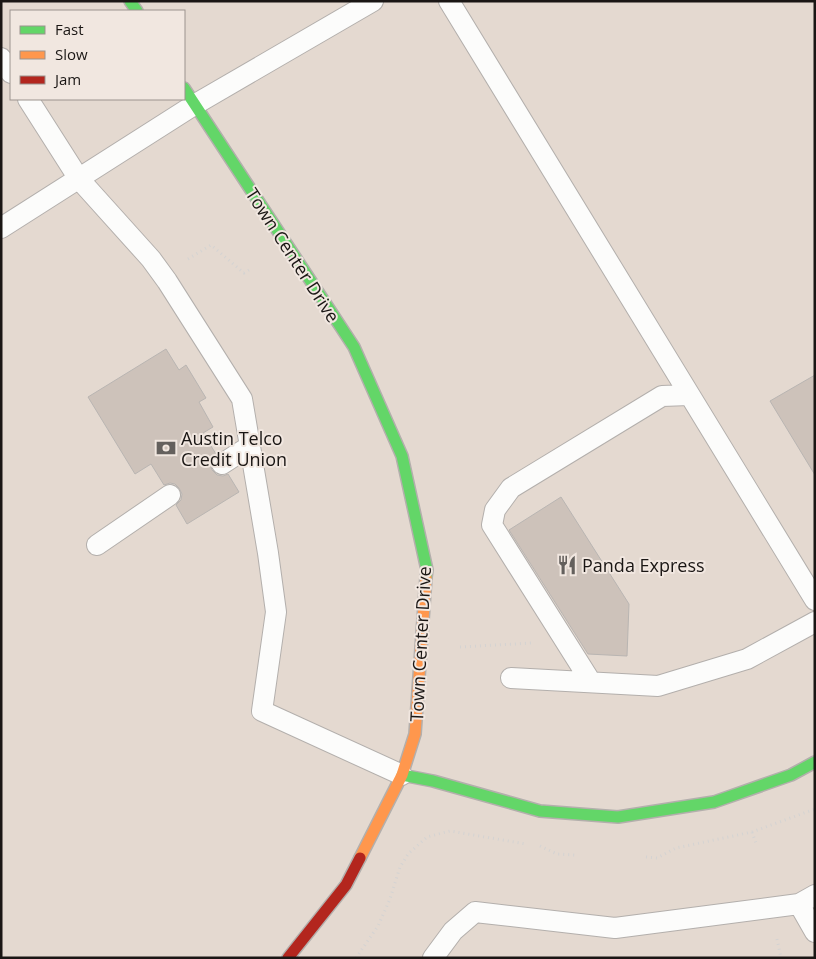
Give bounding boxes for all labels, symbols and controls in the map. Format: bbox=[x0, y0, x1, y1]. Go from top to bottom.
legend bbox=[10, 10, 185, 100]
text: Fast bbox=[55, 19, 84, 39]
text: Slow bbox=[55, 44, 88, 64]
text: Jam bbox=[53, 69, 81, 89]
street label: Town Center Drive bbox=[241, 183, 345, 327]
place label: Austin Telco Credit Union bbox=[181, 426, 287, 471]
bank icon: Austin Telco Credit Union bbox=[155, 437, 177, 459]
place label: Panda Express bbox=[582, 553, 705, 577]
restaurant icon: Panda Express bbox=[556, 554, 578, 576]
street label: Town Center Drive bbox=[404, 566, 436, 722]

